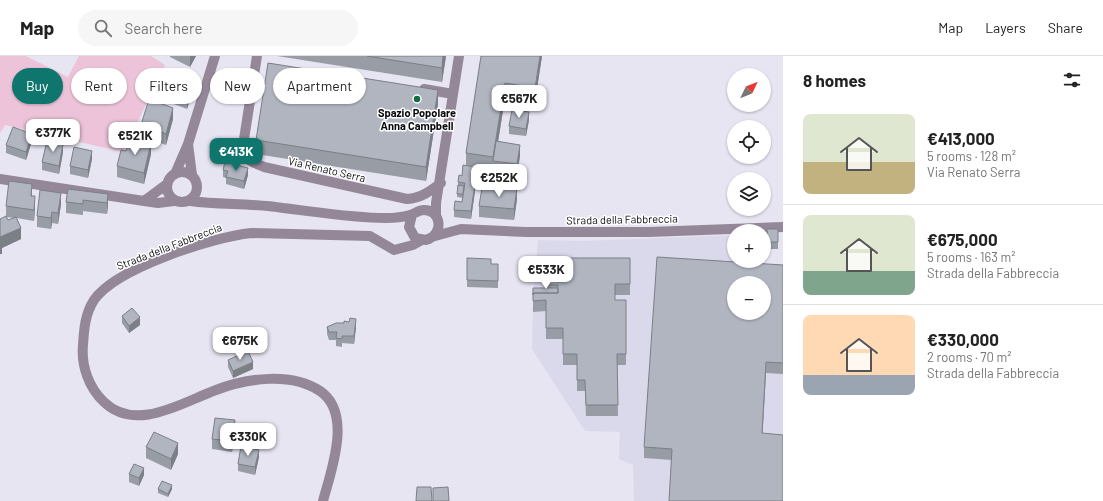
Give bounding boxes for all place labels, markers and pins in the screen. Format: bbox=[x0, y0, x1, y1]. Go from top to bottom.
pin: €567K bbox=[491, 85, 547, 119]
marker: Spazio Popolare Anna Campbell bbox=[412, 94, 422, 104]
place label: Spazio Popolare Anna Campbell bbox=[378, 106, 456, 132]
pin: €377K bbox=[25, 119, 81, 153]
pin: €521K bbox=[107, 122, 163, 156]
pin: €413K bbox=[208, 138, 264, 172]
pin: €252K bbox=[471, 164, 527, 198]
pin: €533K bbox=[518, 256, 574, 290]
pin: €675K bbox=[212, 327, 268, 361]
pin: €330K bbox=[220, 423, 276, 457]

